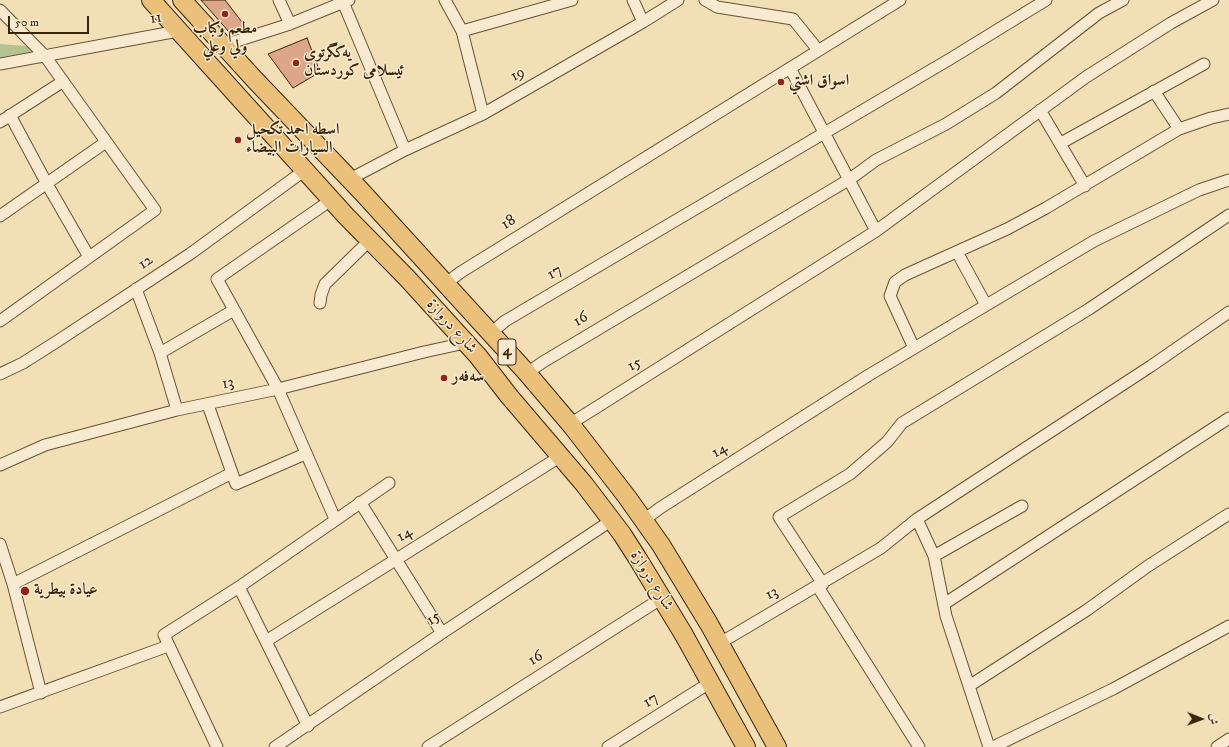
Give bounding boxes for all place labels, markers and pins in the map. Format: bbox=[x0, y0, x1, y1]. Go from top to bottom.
marker: مطعم وكباب ولي وعلي bbox=[220, 9, 230, 19]
place label: مطعم وكباب ولي وعلي bbox=[193, 20, 257, 58]
place label: یەکگرتوی ئیسلامی کوردستان bbox=[304, 44, 405, 82]
marker: یەکگرتوی ئیسلامی کوردستان bbox=[291, 58, 301, 68]
place label: اسواق اشتي bbox=[789, 72, 849, 92]
marker: اسواق اشتي bbox=[776, 77, 786, 87]
place label: اسطه احمد تكحيل السيارات البيضاء bbox=[246, 121, 339, 159]
marker: اسطه احمد تكحيل السيارات البيضاء bbox=[233, 135, 243, 145]
place label: سەفەر bbox=[452, 368, 484, 388]
marker: سەفەر bbox=[439, 373, 449, 383]
place label: عيادة بيطرية bbox=[34, 581, 98, 601]
marker: عيادة بيطرية bbox=[19, 585, 31, 597]

